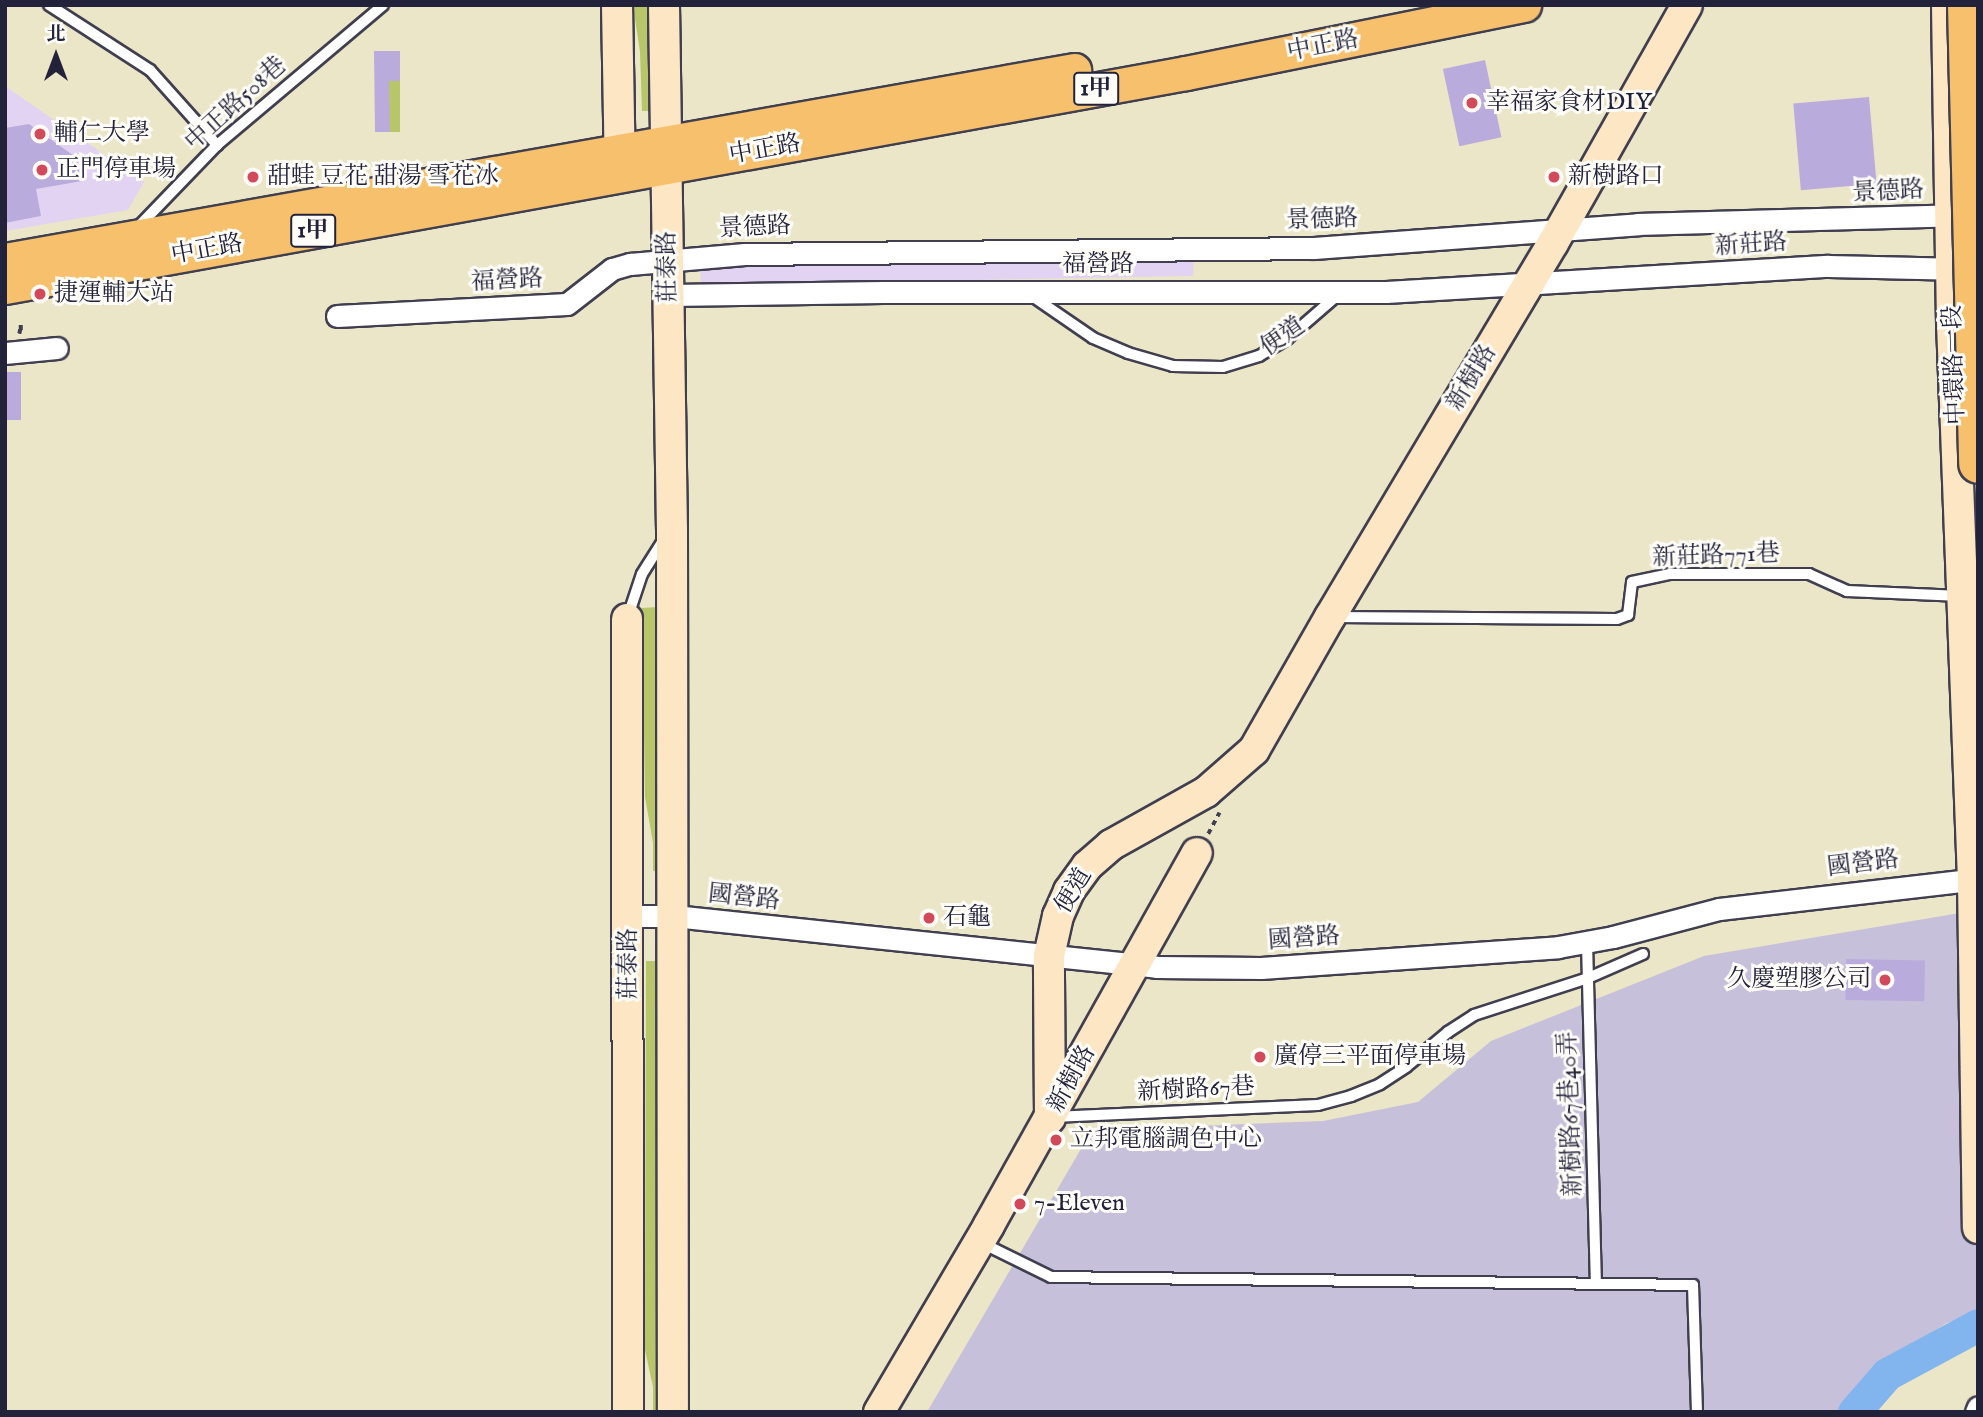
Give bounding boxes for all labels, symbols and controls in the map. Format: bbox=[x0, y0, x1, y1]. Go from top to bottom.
north arrow bbox=[21, 21, 91, 91]
text: 北 bbox=[46, 23, 66, 47]
street label: 中正路 bbox=[1285, 25, 1361, 67]
street label: 中正路508巷 bbox=[180, 51, 292, 157]
road number: 1甲 bbox=[1072, 69, 1120, 108]
place label: 幸福家食材DIY bbox=[1486, 89, 1652, 117]
marker: 幸福家食材DIY bbox=[1464, 95, 1480, 111]
place label: 輔仁大學 bbox=[54, 120, 150, 148]
marker: 輔仁大學 bbox=[32, 126, 48, 142]
street label: 中正路 bbox=[727, 130, 803, 170]
place label: 正門停車場 bbox=[56, 156, 176, 184]
marker: 正門停車場 bbox=[34, 162, 50, 178]
place label: 甜蛙 豆花 甜湯 雪花冰 bbox=[267, 163, 499, 191]
place label: 新樹路口 bbox=[1568, 163, 1664, 191]
marker: 甜蛙 豆花 甜湯 雪花冰 bbox=[245, 169, 261, 185]
marker: 新樹路口 bbox=[1546, 169, 1562, 185]
street label: 景德路 bbox=[1851, 176, 1925, 208]
street label: 景德路 bbox=[1286, 204, 1358, 236]
road number: 1甲 bbox=[288, 212, 338, 250]
street label: 景德路 bbox=[718, 212, 792, 244]
street label: 新莊路 bbox=[1714, 228, 1788, 262]
street label: 中正路 bbox=[169, 230, 245, 270]
street label: 莊泰路 bbox=[653, 231, 683, 303]
street label: 福營路 bbox=[1062, 251, 1134, 279]
street label: 福營路 bbox=[470, 265, 544, 297]
place label: 捷運輔大站 bbox=[54, 280, 174, 308]
marker: 捷運輔大站 bbox=[32, 286, 48, 302]
street label: 中環路一段 bbox=[1939, 305, 1971, 425]
street label: 便道 bbox=[1255, 311, 1311, 363]
street label: 新樹路 bbox=[1441, 340, 1503, 416]
street label: 新莊路771巷 bbox=[1652, 539, 1780, 573]
street label: 國營路 bbox=[1826, 845, 1900, 883]
street label: 便道 bbox=[1049, 863, 1099, 919]
street label: 國營路 bbox=[707, 880, 781, 916]
place label: 石龜 bbox=[943, 904, 991, 932]
marker: 石龜 bbox=[921, 910, 937, 926]
street label: 國營路 bbox=[1267, 922, 1341, 956]
street label: 莊泰路 bbox=[615, 928, 643, 1000]
place label: 久慶塑膠公司 bbox=[1727, 966, 1871, 994]
marker: 久慶塑膠公司 bbox=[1877, 972, 1893, 988]
street label: 新樹路67巷40弄 bbox=[1554, 1031, 1588, 1197]
street label: 新樹路 bbox=[1042, 1041, 1102, 1117]
place label: 廣停三平面停車場 bbox=[1274, 1043, 1466, 1071]
marker: 廣停三平面停車場 bbox=[1252, 1049, 1268, 1065]
street label: 新樹路67巷 bbox=[1137, 1073, 1255, 1107]
place label: 立邦電腦調色中心 bbox=[1070, 1126, 1262, 1154]
marker: 立邦電腦調色中心 bbox=[1048, 1132, 1064, 1148]
place label: 7-Eleven bbox=[1034, 1190, 1125, 1218]
marker: 7-Eleven bbox=[1012, 1196, 1028, 1212]

